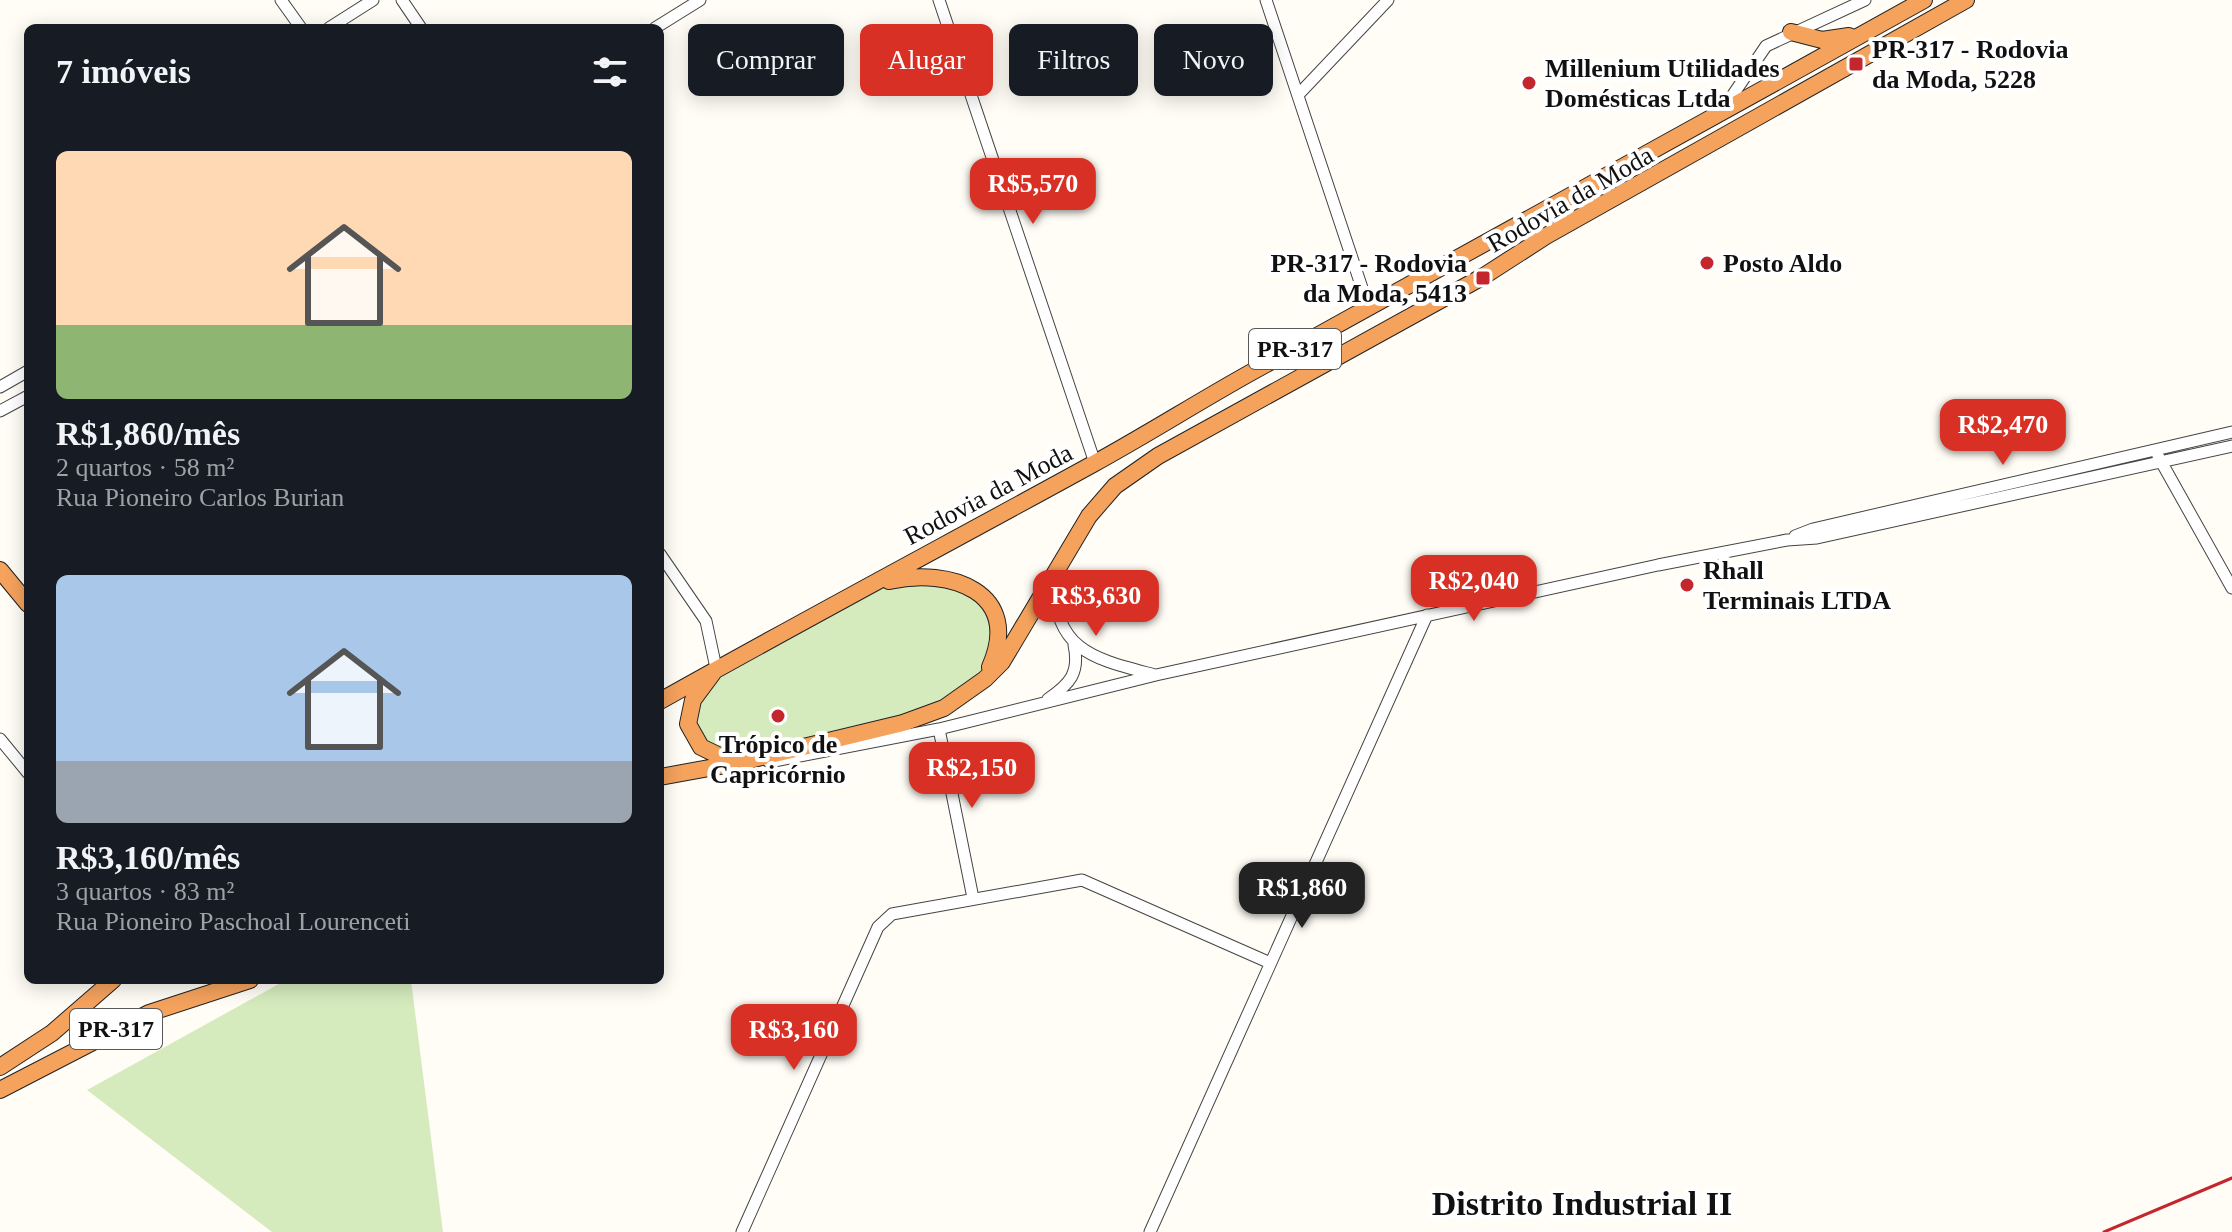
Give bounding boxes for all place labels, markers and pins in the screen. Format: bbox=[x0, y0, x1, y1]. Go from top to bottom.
place label: PR-317 - Rodovia da Moda, 5228 bbox=[1872, 35, 2068, 94]
place label: Millenium Utilidades Domésticas Ltda bbox=[1545, 54, 1780, 113]
marker: PR-317 - Rodovia da Moda, 5228 bbox=[1847, 55, 1865, 73]
marker: Millenium Utilidades Domésticas Ltda bbox=[1520, 74, 1538, 92]
pin: R$5,570 bbox=[959, 158, 1107, 226]
place label: PR-317 - Rodovia da Moda, 5413 bbox=[1271, 249, 1467, 308]
place label: Posto Aldo bbox=[1723, 249, 1842, 278]
marker: Posto Aldo bbox=[1698, 254, 1716, 272]
marker: PR-317 - Rodovia da Moda, 5413 bbox=[1474, 269, 1492, 287]
pin: R$2,470 bbox=[1929, 399, 2077, 467]
pin: R$2,040 bbox=[1400, 555, 1548, 623]
place label: Rhall Terminais LTDA bbox=[1703, 556, 1891, 615]
pin: R$3,630 bbox=[1022, 570, 1170, 638]
marker: Rhall Terminais LTDA bbox=[1678, 576, 1696, 594]
marker: Trópico de Capricórnio bbox=[769, 707, 787, 725]
place label: Trópico de Capricórnio bbox=[710, 730, 846, 789]
pin: R$2,150 bbox=[898, 742, 1046, 810]
pin: R$1,860 bbox=[1228, 862, 1376, 930]
pin: R$3,160 bbox=[720, 1004, 868, 1072]

